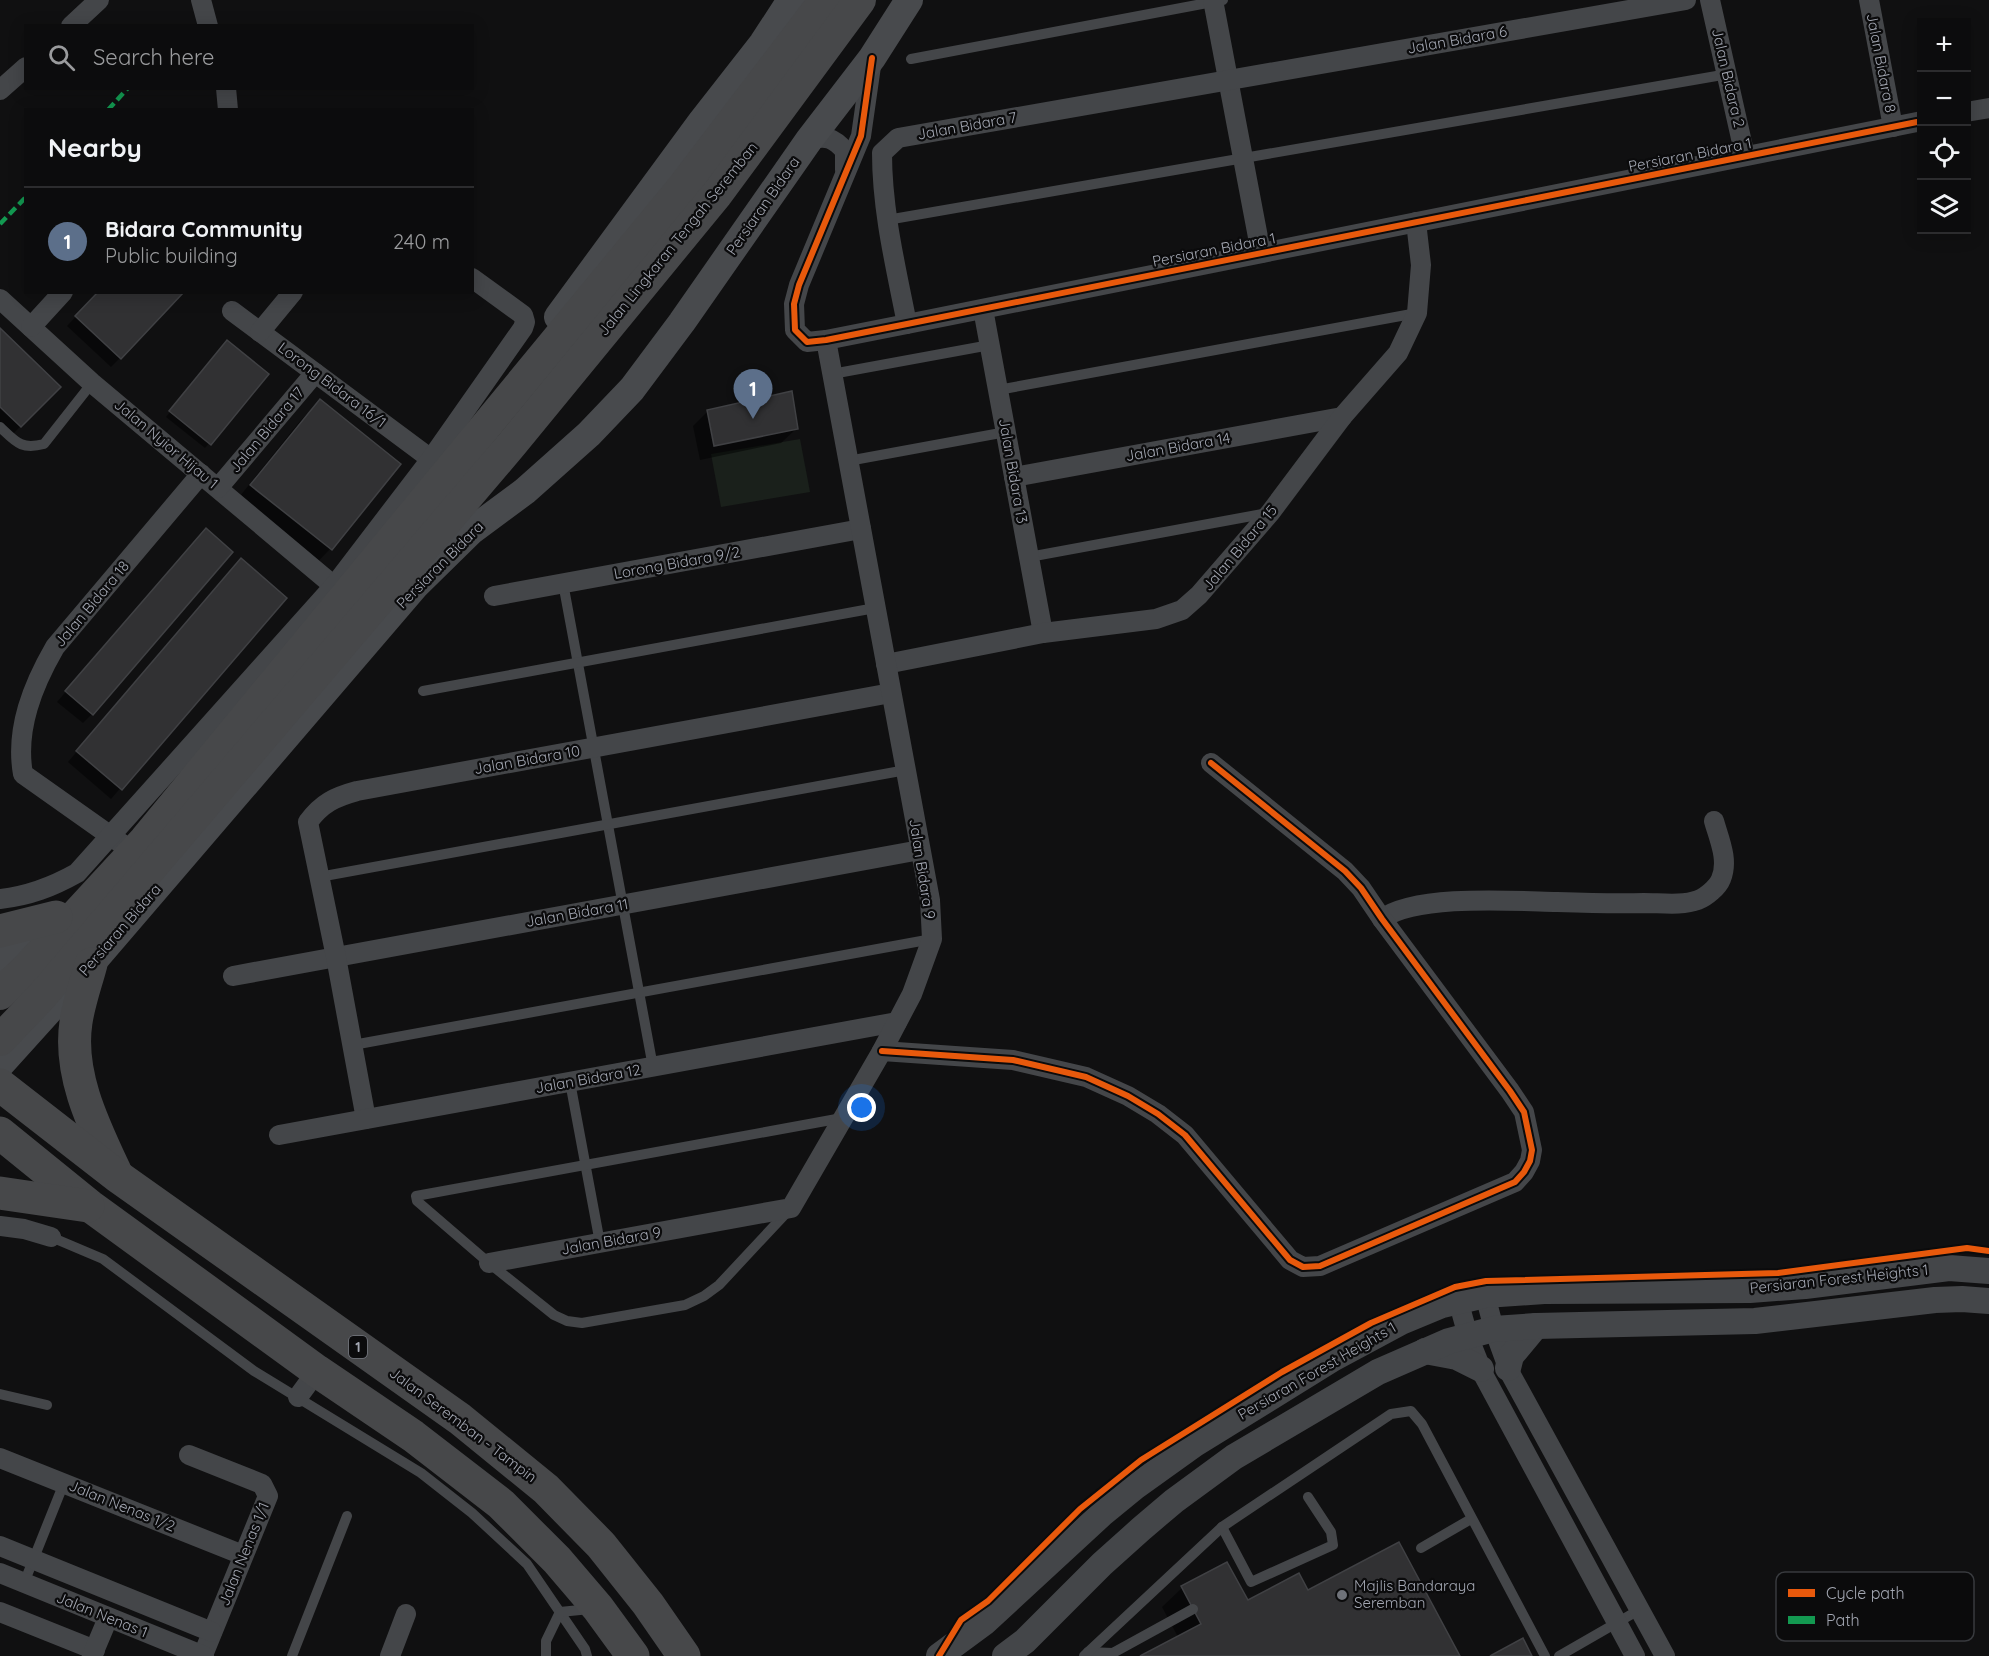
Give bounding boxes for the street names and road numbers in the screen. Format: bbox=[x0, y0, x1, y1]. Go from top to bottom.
street label: Jalan Bidara 8 bbox=[1863, 12, 1900, 114]
street label: Jalan Bidara 6 bbox=[1406, 21, 1508, 58]
street label: Jalan Bidara 2 bbox=[1708, 26, 1749, 129]
street label: Jalan Bidara 7 bbox=[916, 107, 1018, 144]
street label: Persiaran Bidara 1 bbox=[1627, 133, 1753, 176]
street label: Jalan Lingkaran Tengah Seremban bbox=[594, 138, 762, 339]
street label: Persiaran Bidara bbox=[722, 153, 804, 259]
street label: Persiaran Bidara 1 bbox=[1151, 228, 1277, 271]
street label: Lorong Bidara 16/1 bbox=[274, 338, 390, 431]
street label: Jalan Bidara 17 bbox=[225, 383, 308, 476]
street label: Jalan Nyior Hijau 1 bbox=[111, 395, 222, 493]
street label: Jalan Bidara 13 bbox=[995, 417, 1032, 525]
street label: Jalan Bidara 14 bbox=[1124, 428, 1232, 465]
street label: Jalan Bidara 15 bbox=[1198, 501, 1281, 595]
street label: Persiaran Bidara bbox=[392, 517, 487, 612]
street label: Lorong Bidara 9/2 bbox=[612, 542, 742, 583]
street label: Jalan Bidara 18 bbox=[50, 557, 133, 651]
street label: Jalan Bidara 10 bbox=[472, 741, 582, 778]
street label: Jalan Bidara 9 bbox=[905, 817, 940, 920]
street label: Persiaran Bidara bbox=[75, 880, 165, 980]
street label: Jalan Bidara 11 bbox=[524, 894, 630, 931]
street label: Jalan Bidara 12 bbox=[534, 1060, 642, 1097]
street label: Jalan Bidara 9 bbox=[559, 1222, 662, 1259]
street label: Persiaran Forest Heights 1 bbox=[1749, 1260, 1929, 1297]
street label: Persiaran Forest Heights 1 bbox=[1234, 1317, 1399, 1424]
road number: 1 bbox=[349, 1336, 367, 1358]
street label: Jalan Seremban - Tampin bbox=[386, 1363, 541, 1486]
street label: Jalan Nenas 1/2 bbox=[66, 1476, 178, 1536]
street label: Jalan Nenas 1/1 bbox=[214, 1499, 273, 1608]
street label: Jalan Nenas 1 bbox=[54, 1588, 151, 1641]

